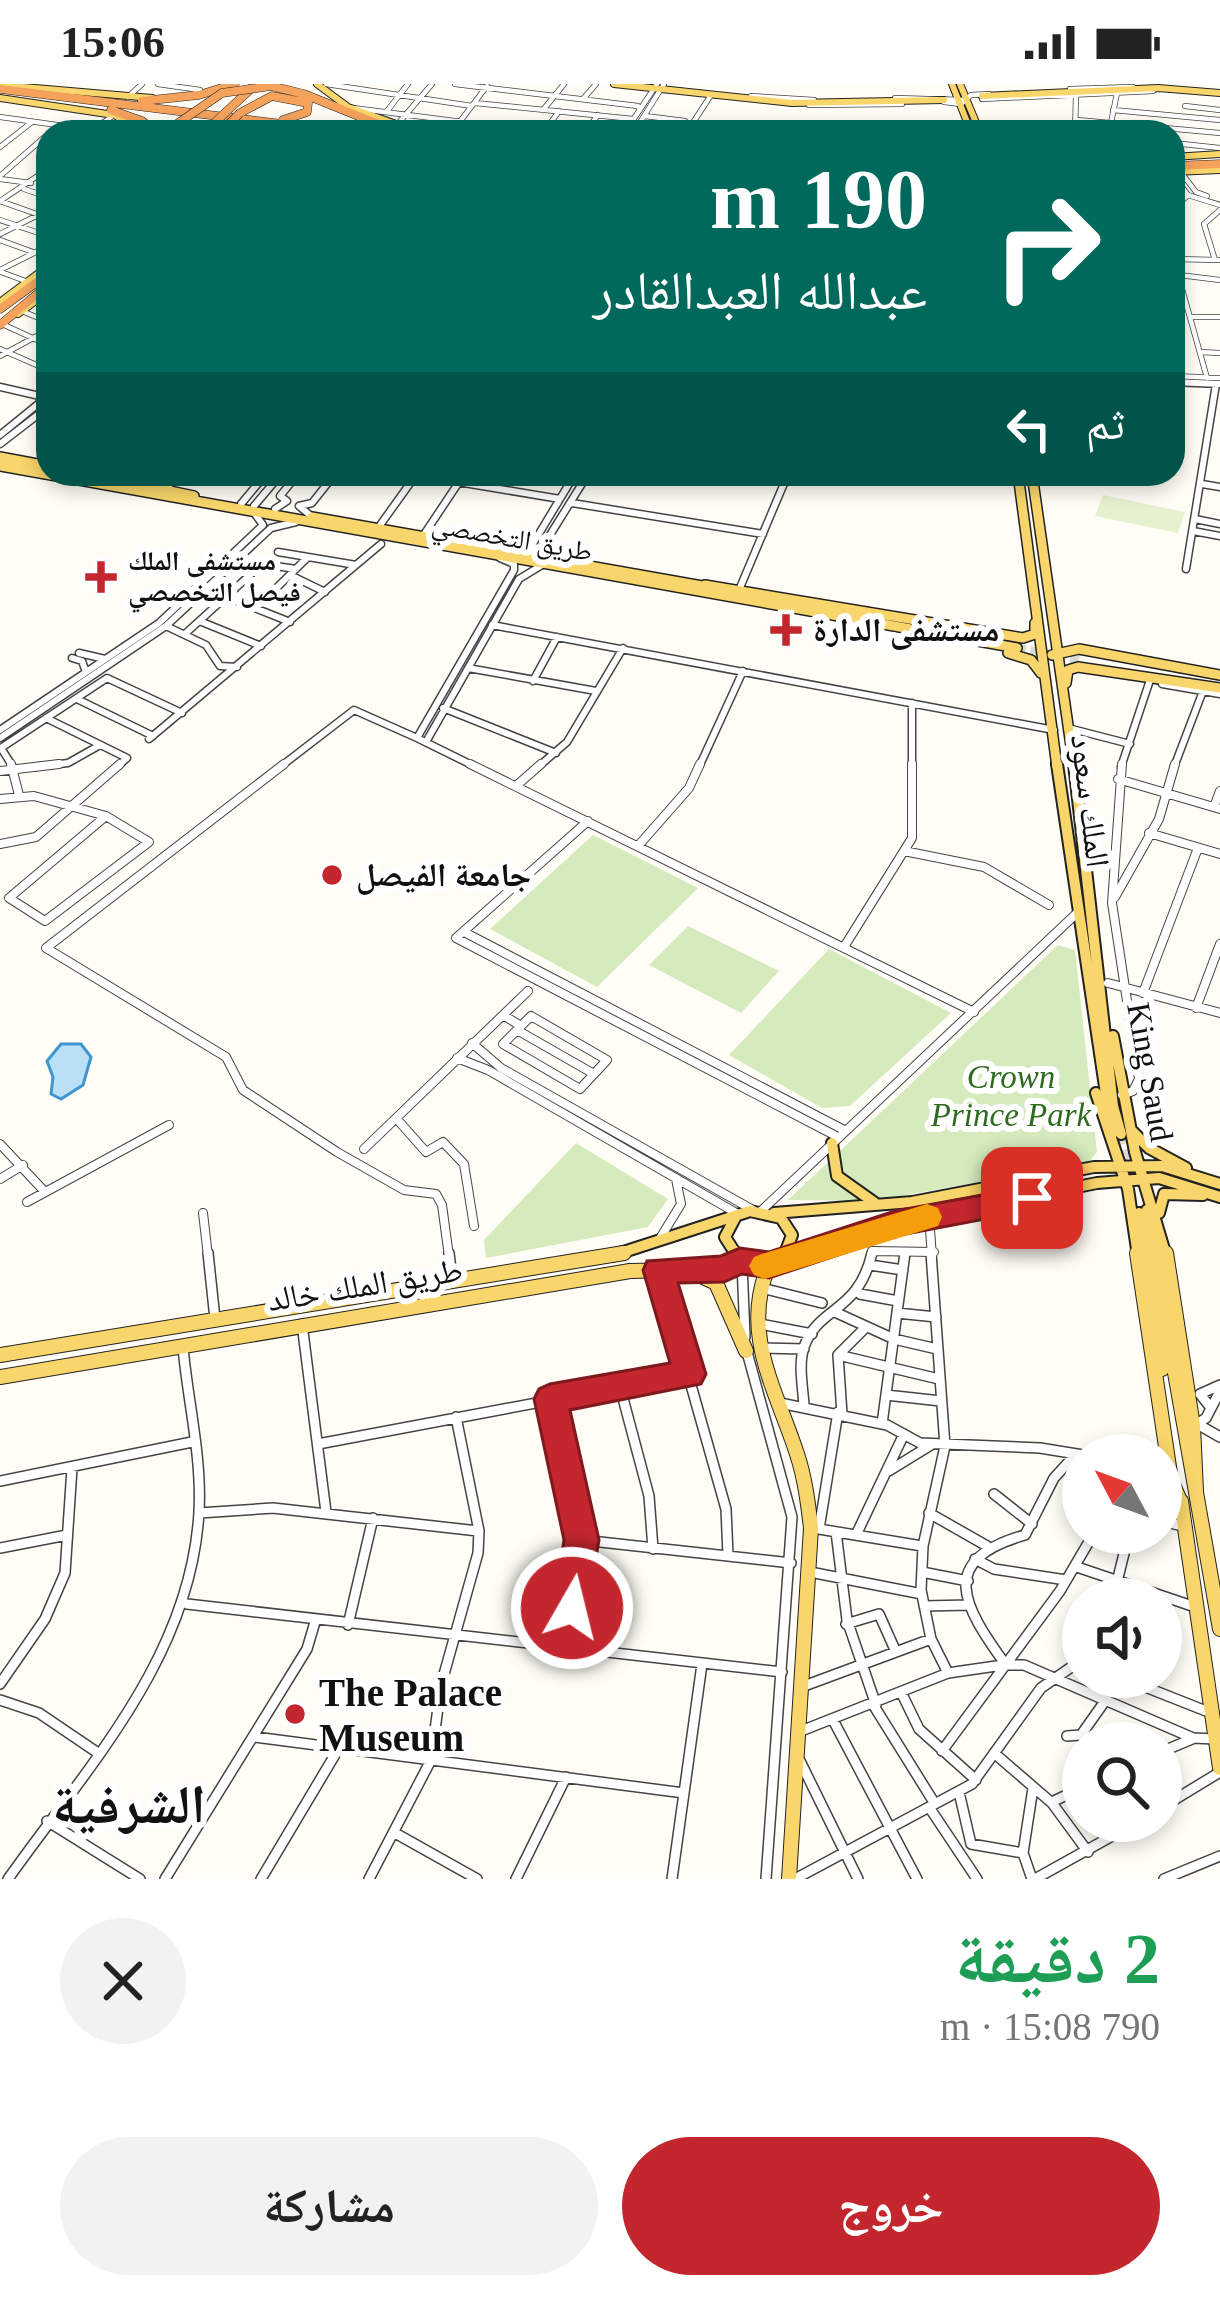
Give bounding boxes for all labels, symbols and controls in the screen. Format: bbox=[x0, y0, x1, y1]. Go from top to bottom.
text: 15:06 bbox=[60, 17, 165, 67]
text: 190 m bbox=[710, 153, 927, 246]
icon: right bbox=[969, 168, 1125, 324]
text: عبدالله العبدالقادر bbox=[593, 261, 927, 321]
icon: left bbox=[996, 396, 1062, 462]
text: ثم bbox=[1086, 399, 1125, 449]
street label: طريق التخصصي bbox=[428, 509, 595, 573]
place label: مستشفى الملك فيصل التخصصي bbox=[128, 546, 301, 613]
marker: مستشفى الملك فيصل التخصصي bbox=[85, 561, 117, 593]
place label: مستشفى الدارة bbox=[813, 612, 999, 650]
marker: مستشفى الدارة bbox=[770, 614, 802, 646]
street label: الملك سعود bbox=[1064, 733, 1116, 869]
place label: جامعة الفيصل bbox=[356, 857, 531, 895]
marker: جامعة الفيصل bbox=[319, 862, 345, 888]
street label: King Saud bbox=[1120, 1000, 1180, 1145]
park label: Crown Prince Park bbox=[930, 1059, 1093, 1133]
pin bbox=[981, 1147, 1083, 1249]
icon: arrive bbox=[999, 1165, 1065, 1231]
street label: طريق الملك خالد bbox=[265, 1252, 465, 1320]
north arrow bbox=[1062, 1434, 1182, 1554]
map controls bbox=[1062, 1434, 1182, 1842]
position arrow bbox=[509, 1545, 635, 1671]
button: sound bbox=[1062, 1578, 1182, 1698]
place label: The Palace Museum bbox=[319, 1671, 502, 1759]
marker: The Palace Museum bbox=[282, 1701, 308, 1727]
button: search bbox=[1062, 1722, 1182, 1842]
district label: الشرفية bbox=[52, 1775, 206, 1835]
button: close bbox=[60, 1918, 186, 2044]
text: 2 دقيقة bbox=[955, 1919, 1160, 1999]
text: 790 m · 15:08 bbox=[940, 2005, 1160, 2048]
button: مشاركة bbox=[60, 2137, 598, 2275]
button: خروج bbox=[622, 2137, 1160, 2275]

